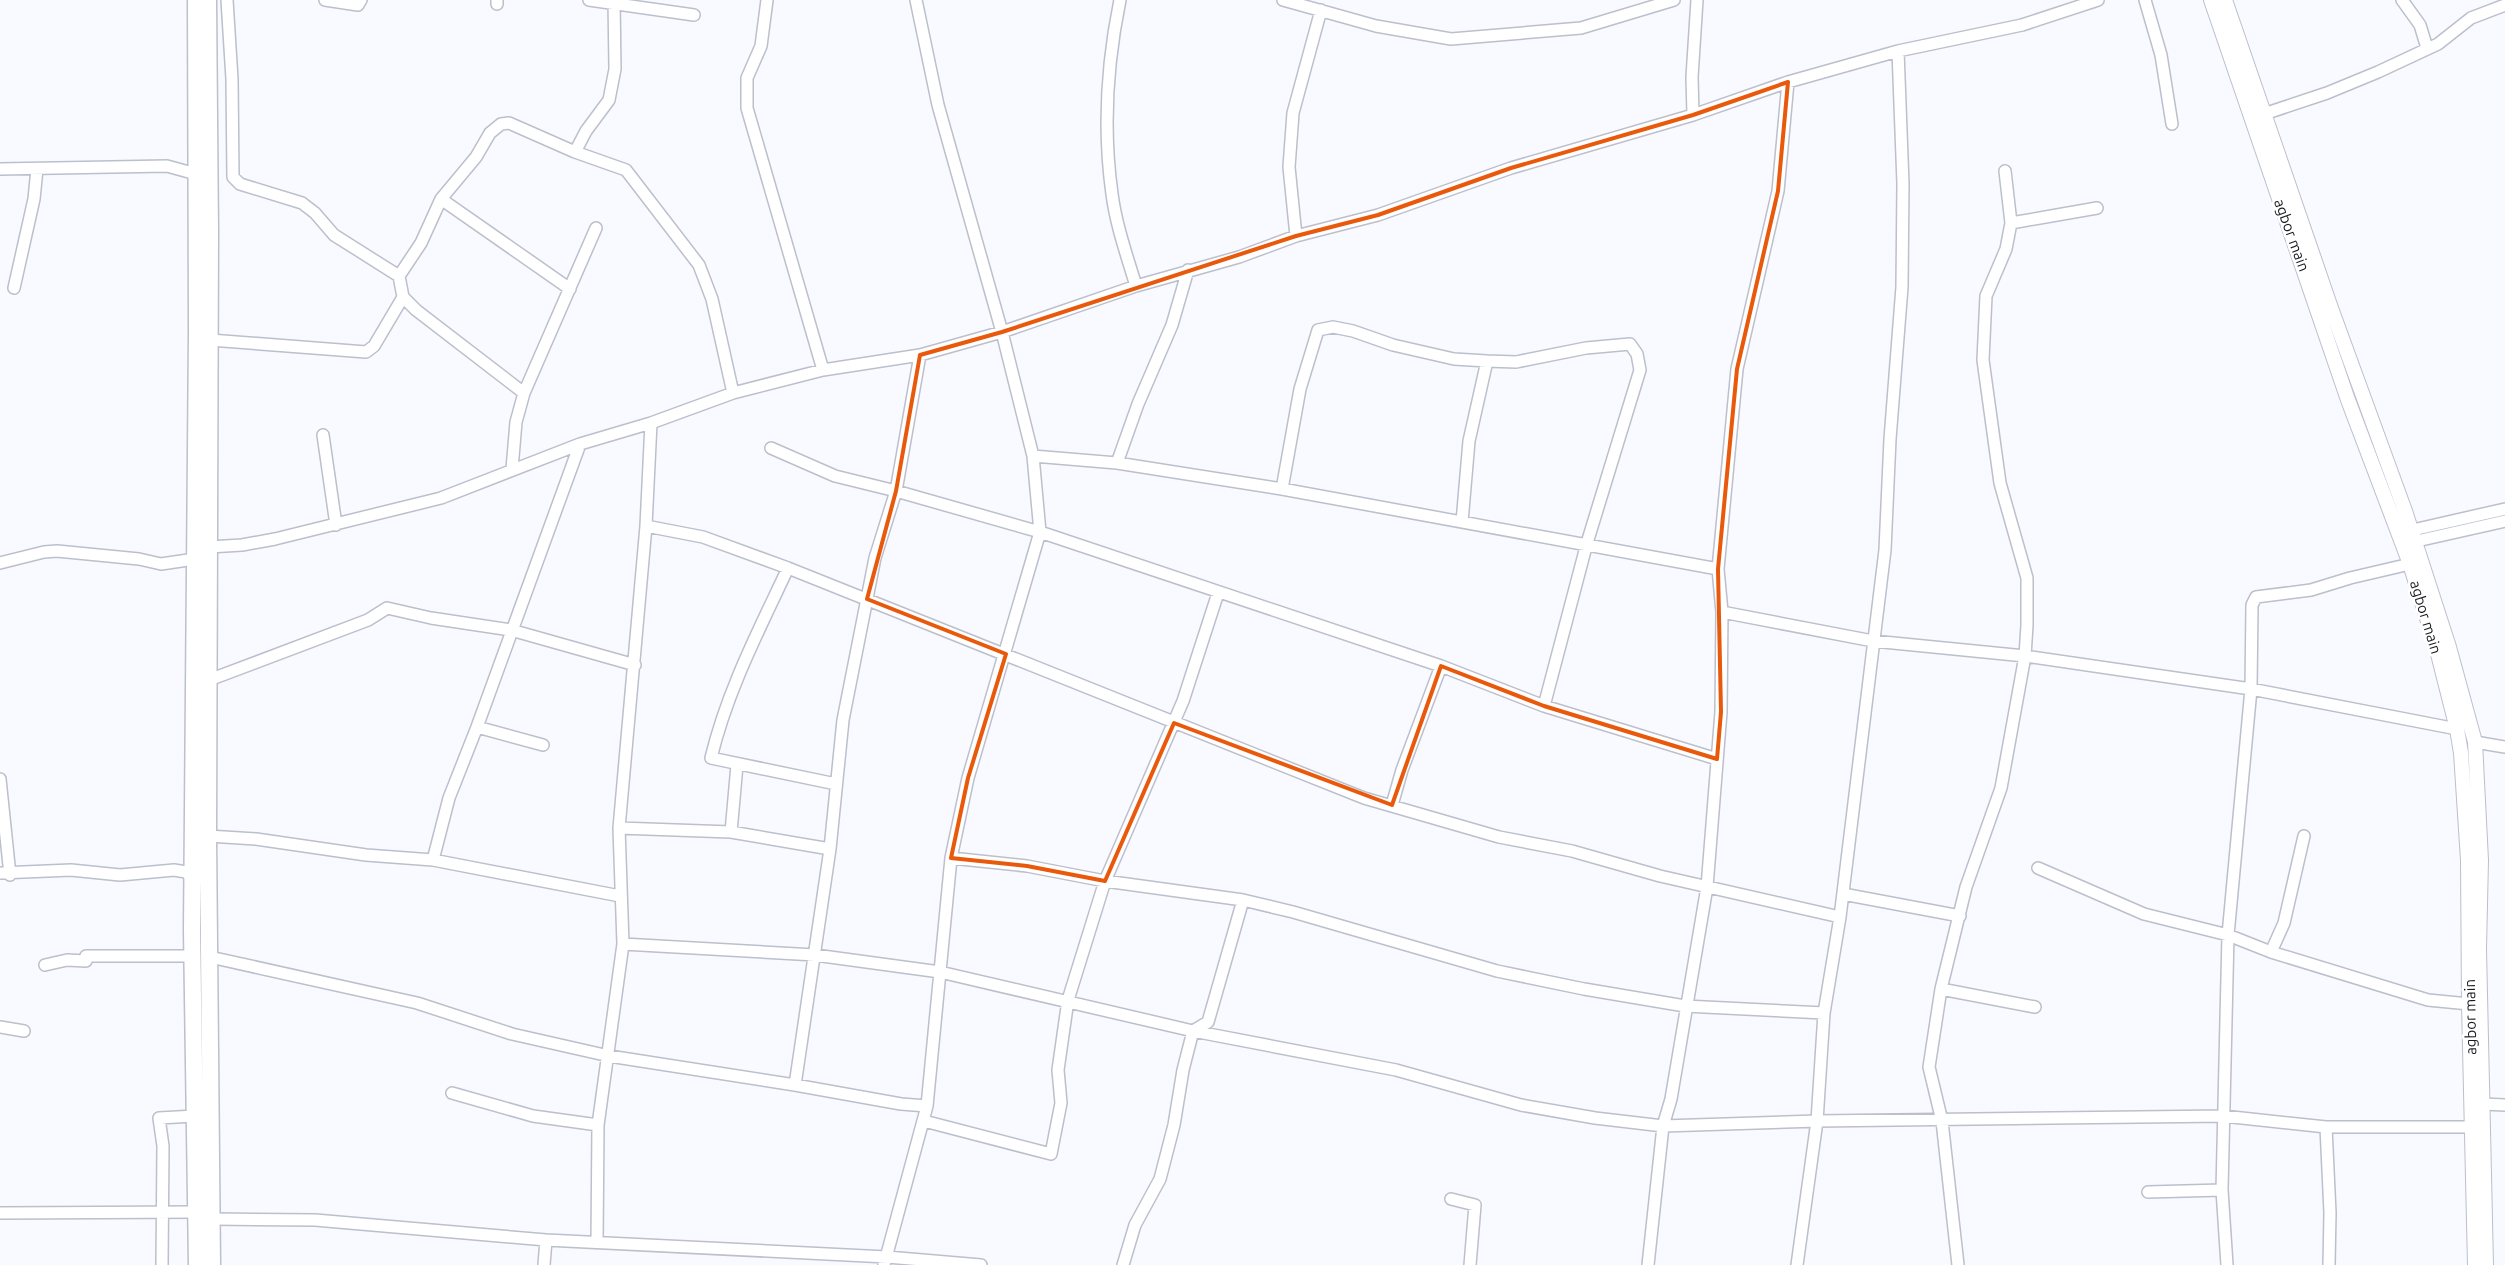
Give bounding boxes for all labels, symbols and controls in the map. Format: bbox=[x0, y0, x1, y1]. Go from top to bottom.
street label: agbor main bbox=[2271, 196, 2313, 274]
street label: agbor main bbox=[2407, 578, 2445, 656]
street label: agbor main bbox=[2461, 979, 2479, 1055]

